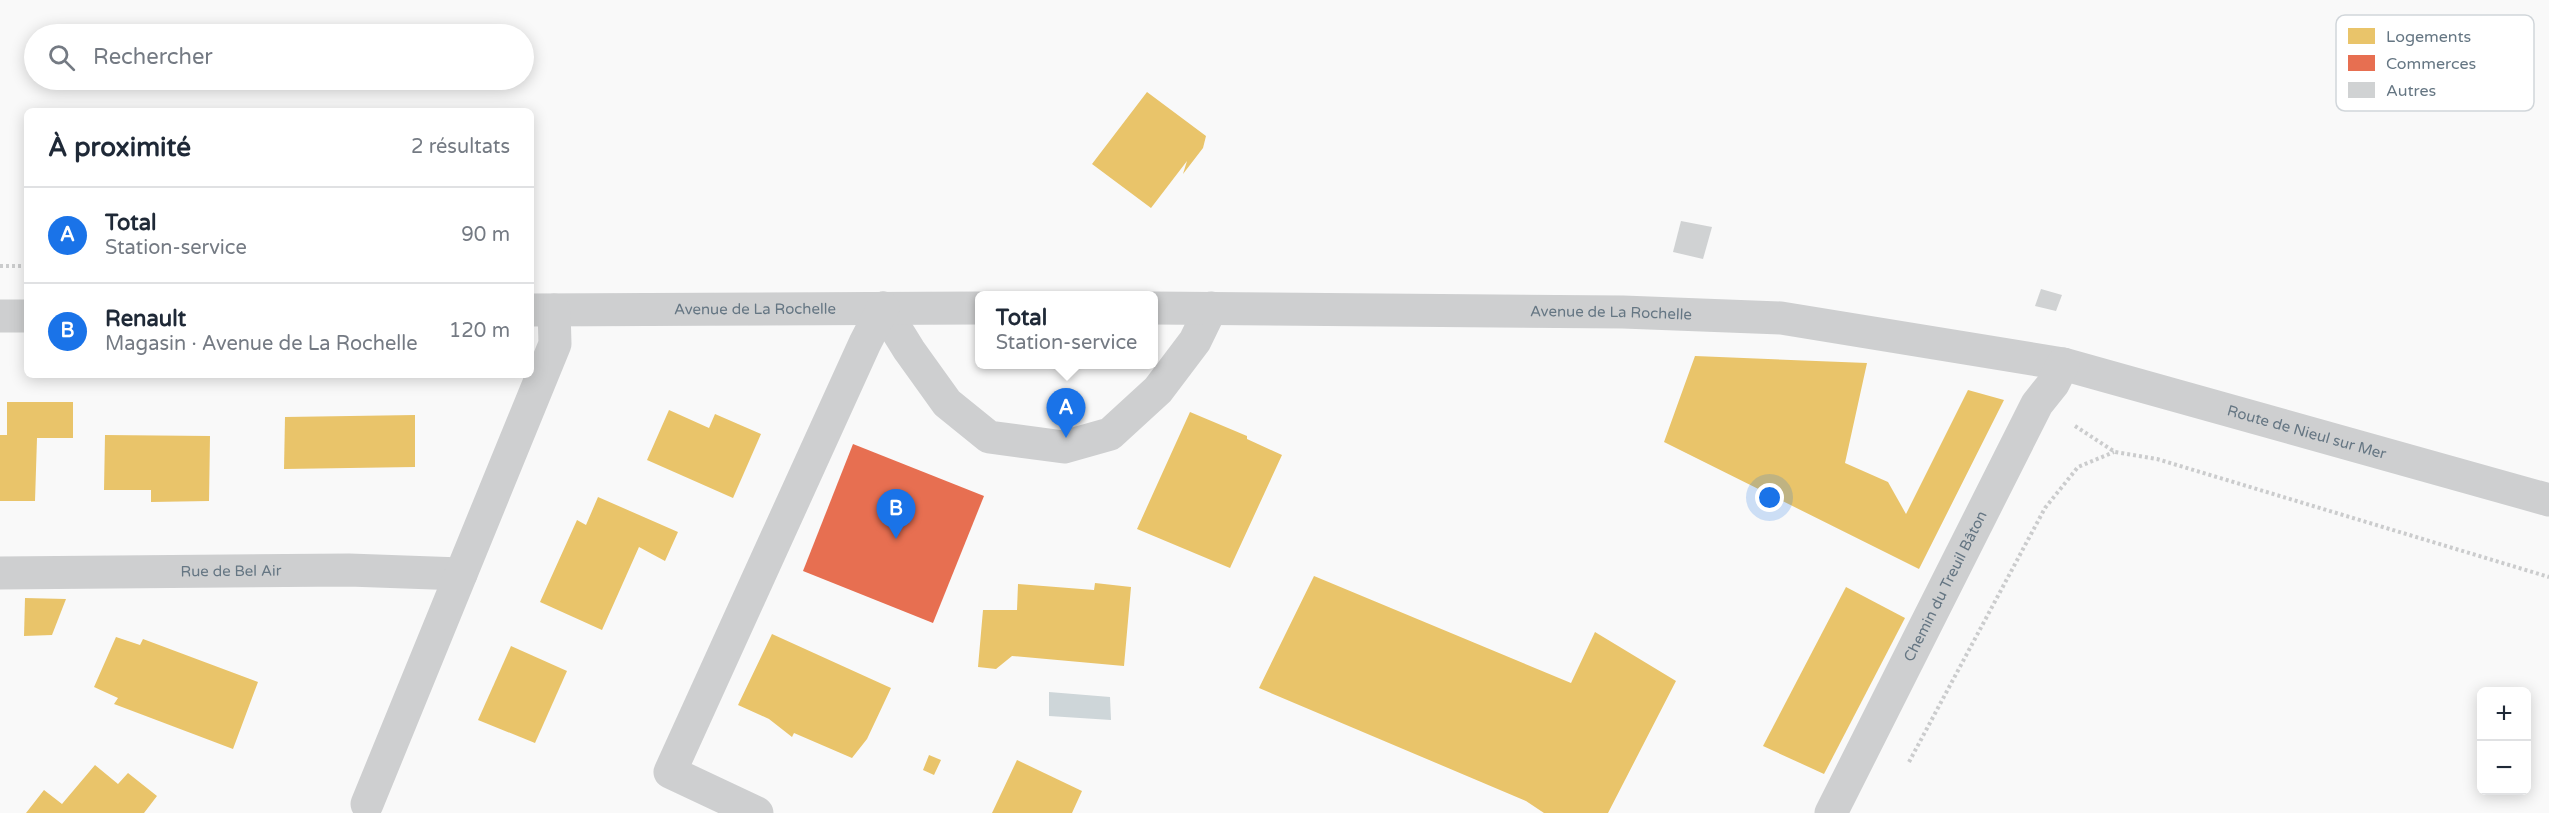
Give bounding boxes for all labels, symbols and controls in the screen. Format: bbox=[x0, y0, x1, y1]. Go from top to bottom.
legend bbox=[2336, 15, 2534, 111]
search box bbox=[24, 24, 534, 90]
text: Logements bbox=[2386, 27, 2471, 47]
icon: search bbox=[45, 41, 78, 74]
text: Rechercher bbox=[93, 44, 213, 70]
text: Commerces bbox=[2386, 54, 2476, 74]
text: Autres bbox=[2386, 81, 2436, 101]
text: À proximité bbox=[48, 132, 191, 163]
text: 2 résultats bbox=[411, 135, 510, 159]
text: Total bbox=[105, 210, 157, 236]
text: A bbox=[60, 223, 75, 247]
text: 90 m bbox=[461, 223, 510, 247]
text: Station-service bbox=[105, 236, 247, 260]
popup bbox=[975, 291, 1158, 369]
street label: Avenue de La Rochelle bbox=[674, 300, 836, 318]
street label: Avenue de La Rochelle bbox=[1530, 302, 1692, 324]
text: Total bbox=[996, 305, 1047, 331]
text: Renault bbox=[105, 306, 186, 332]
text: B bbox=[61, 319, 74, 343]
text: 120 m bbox=[449, 319, 510, 343]
text: Station-service bbox=[996, 331, 1137, 355]
text: Magasin · Avenue de La Rochelle bbox=[105, 332, 418, 356]
pin: A bbox=[1046, 388, 1086, 438]
street label: Route de Nieul sur Mer bbox=[2225, 401, 2389, 463]
your location bbox=[1755, 483, 1784, 512]
pin: B bbox=[876, 490, 916, 539]
street label: Chemin du Treuil Bâton bbox=[1900, 508, 1991, 665]
street label: Rue de Bel Air bbox=[180, 562, 282, 580]
map controls bbox=[2477, 687, 2531, 795]
button: + bbox=[2477, 687, 2531, 741]
button: − bbox=[2477, 741, 2531, 795]

